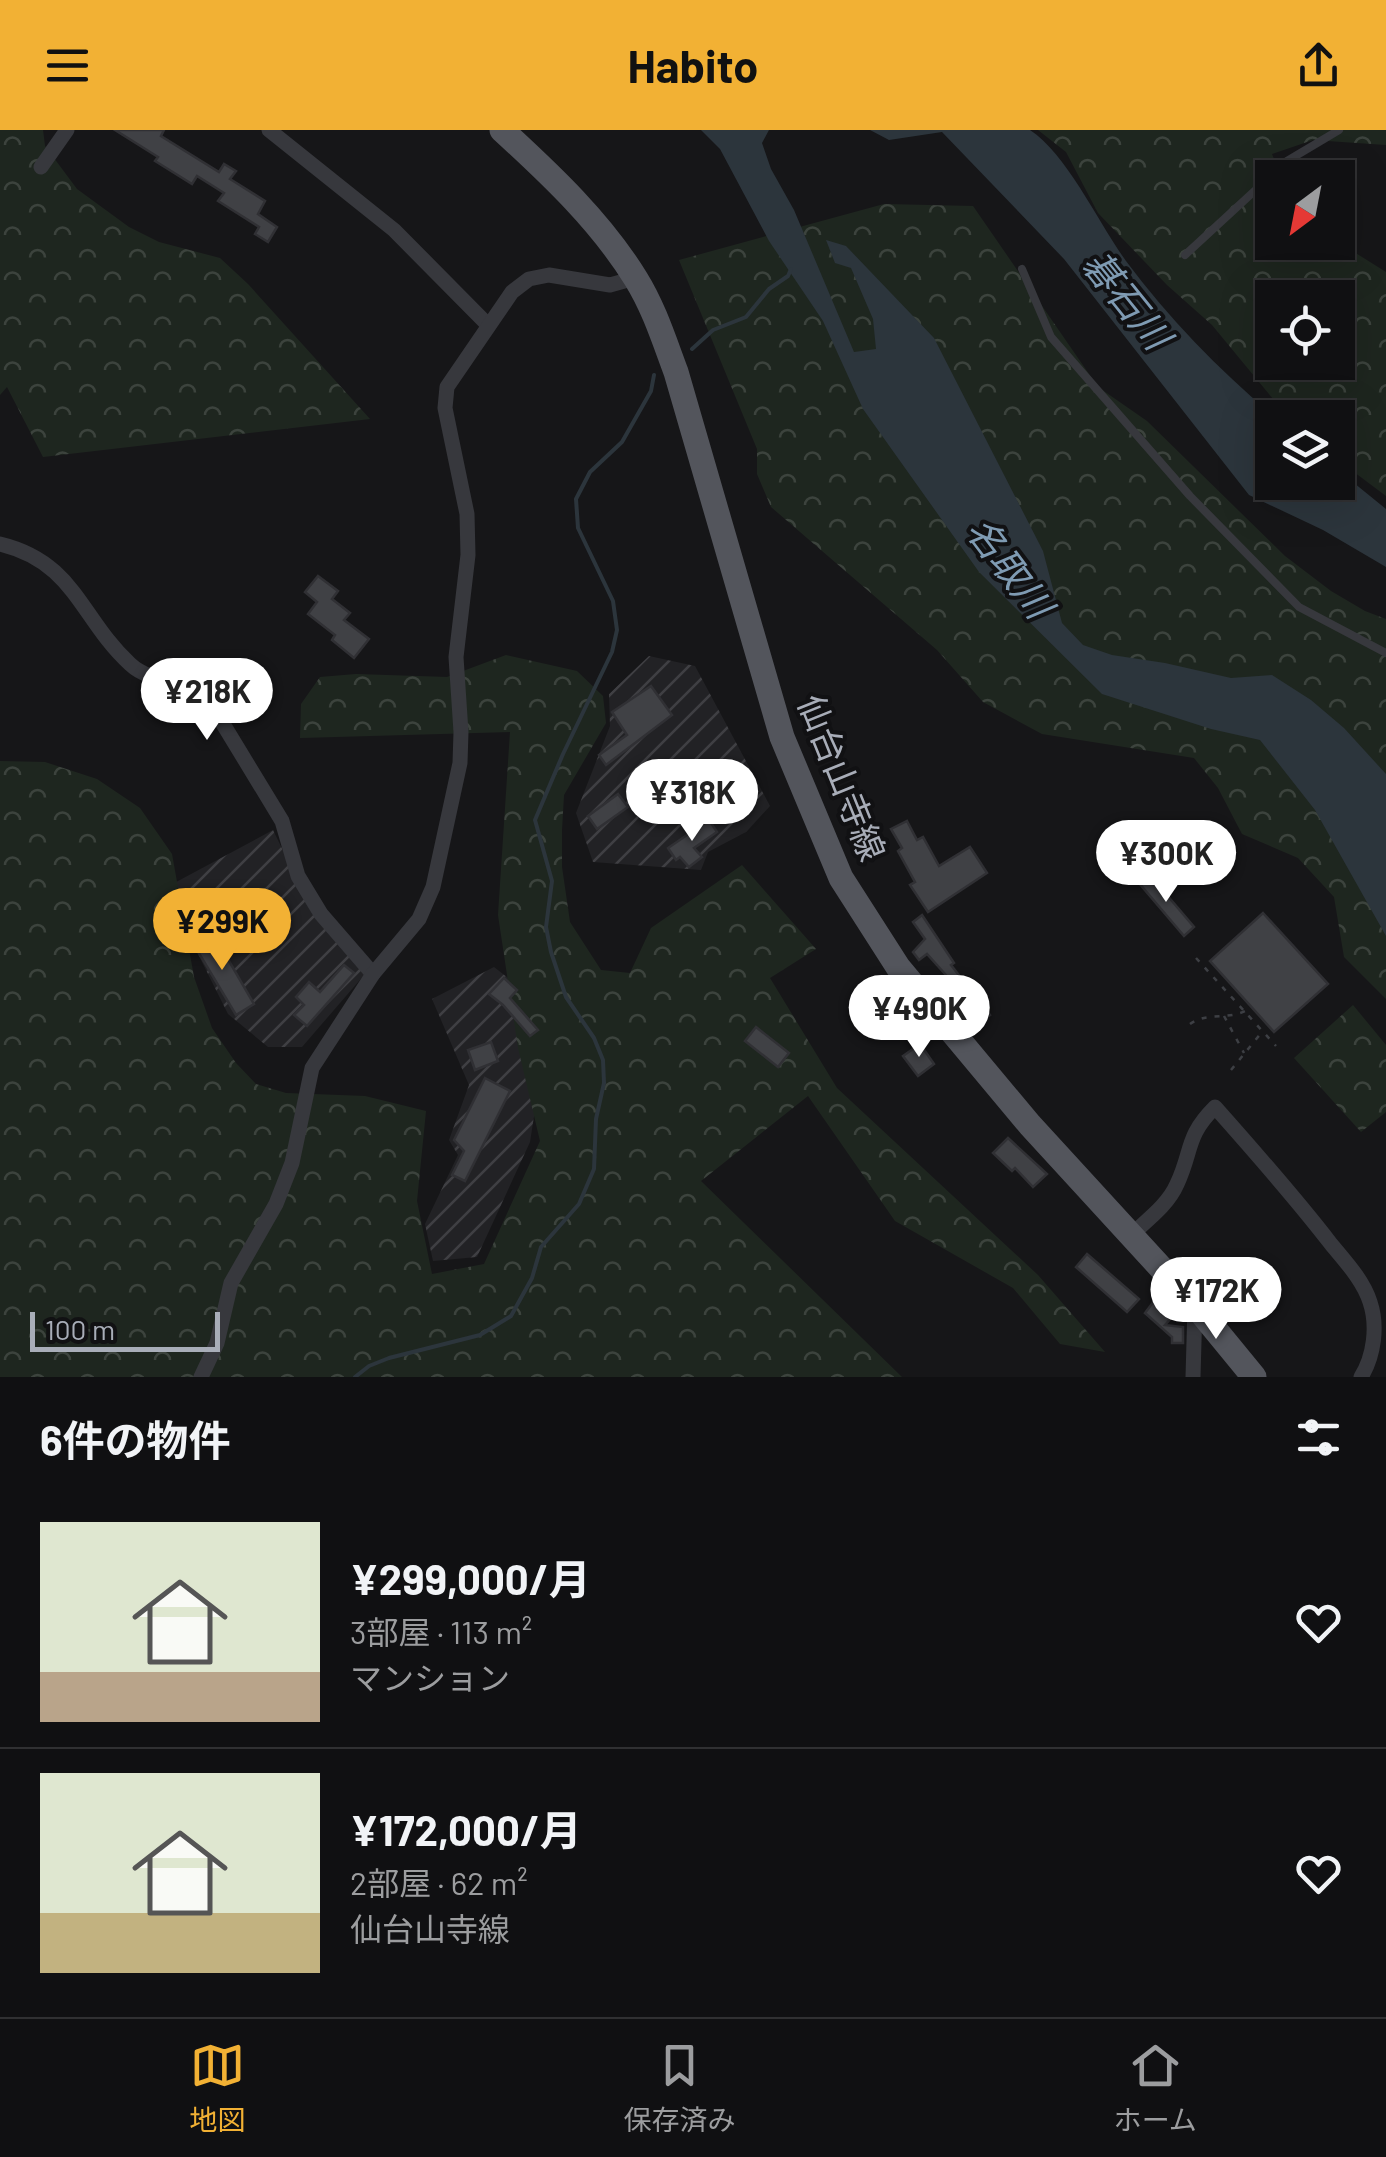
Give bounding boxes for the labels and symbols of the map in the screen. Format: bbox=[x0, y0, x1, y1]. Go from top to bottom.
north arrow bbox=[1255, 160, 1355, 260]
water label: 碁石川 bbox=[1074, 240, 1184, 361]
water label: 名取川 bbox=[958, 507, 1066, 629]
pin: ¥218K bbox=[137, 658, 277, 743]
street label: 仙台山寺線 bbox=[791, 688, 895, 866]
pin: ¥318K bbox=[622, 759, 762, 844]
pin: ¥300K bbox=[1096, 820, 1236, 905]
pin: ¥299K bbox=[152, 888, 292, 973]
pin: ¥490K bbox=[849, 975, 989, 1060]
pin: ¥172K bbox=[1146, 1257, 1286, 1342]
scale bar bbox=[30, 1307, 220, 1352]

